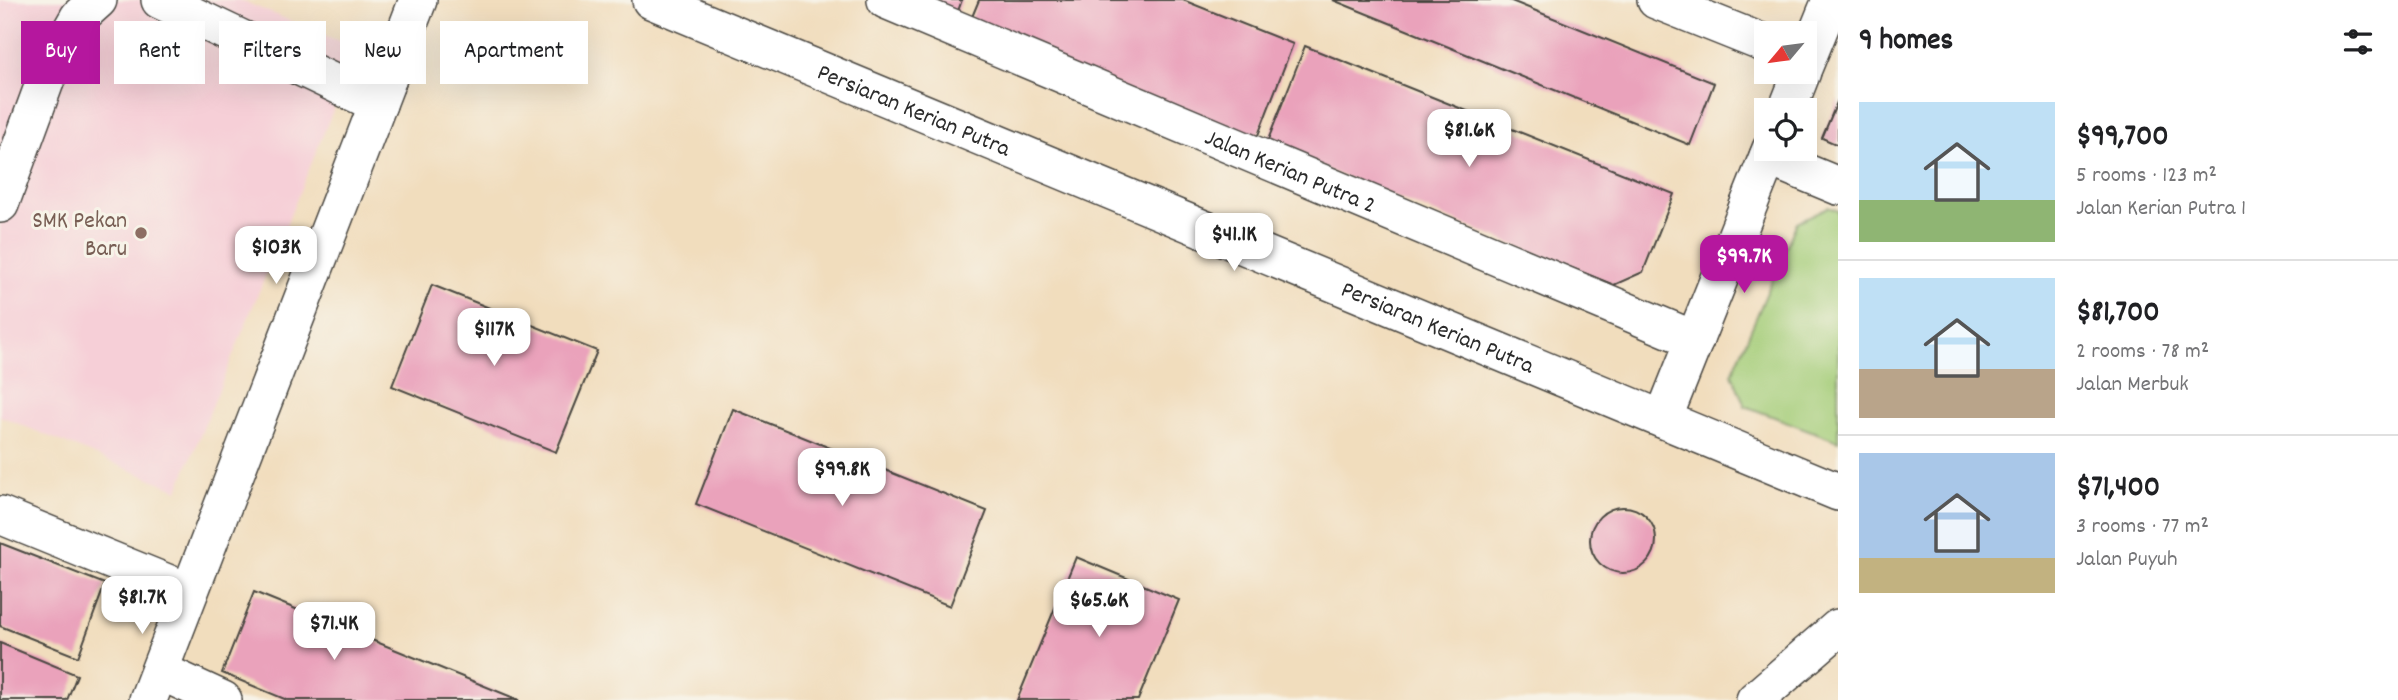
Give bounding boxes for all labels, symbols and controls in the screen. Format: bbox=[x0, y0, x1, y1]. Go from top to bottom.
chip: Buy bbox=[21, 21, 100, 84]
chip: Rent bbox=[114, 21, 205, 84]
chip: Filters bbox=[219, 21, 326, 84]
chip: New bbox=[340, 21, 426, 84]
chip: Apartment bbox=[440, 21, 588, 84]
north arrow bbox=[1754, 21, 1816, 84]
map controls bbox=[1754, 21, 1817, 161]
text: 9 homes bbox=[1859, 21, 1953, 64]
icon: filters bbox=[2339, 23, 2377, 61]
street label: Persiaran Kerian Putra bbox=[811, 57, 1015, 167]
button: locate bbox=[1754, 98, 1817, 161]
pin: $81.6K bbox=[1412, 110, 1526, 169]
text: $81.6K bbox=[1443, 115, 1495, 148]
text: $99,700 bbox=[2076, 117, 2169, 160]
street label: Jalan Kerian Putra 2 bbox=[1199, 122, 1380, 224]
icon: home bbox=[1915, 130, 1999, 214]
text: 5 rooms · 123 m² bbox=[2076, 160, 2217, 193]
text: Jalan Kerian Putra 1 bbox=[2076, 193, 2246, 226]
place label: SMK Pekan Baru bbox=[32, 205, 127, 267]
pin: $41.1K bbox=[1177, 214, 1291, 273]
text: $41.1K bbox=[1211, 219, 1257, 252]
marker: SMK Pekan Baru bbox=[133, 225, 149, 241]
pin: $103K bbox=[227, 226, 325, 286]
text: $103K bbox=[251, 232, 301, 265]
pin: $99.7K bbox=[1687, 236, 1801, 295]
text: $99.7K bbox=[1716, 241, 1772, 274]
street label: Persiaran Kerian Putra bbox=[1335, 274, 1539, 384]
text: $81,700 bbox=[2076, 293, 2160, 336]
icon: home bbox=[1915, 306, 1999, 390]
pin: $117K bbox=[445, 308, 543, 368]
text: $117K bbox=[473, 314, 515, 347]
text: 2 rooms · 78 m² bbox=[2076, 336, 2209, 369]
text: Jalan Merbuk bbox=[2076, 369, 2189, 402]
pin: $99.8K bbox=[785, 448, 899, 508]
text: $99.8K bbox=[814, 454, 870, 487]
text: $71,400 bbox=[2076, 468, 2160, 511]
icon: home bbox=[1915, 481, 1999, 565]
text: 3 rooms · 77 m² bbox=[2076, 511, 2209, 544]
text: Jalan Puyuh bbox=[2076, 544, 2177, 577]
pin: $81.7K bbox=[85, 576, 199, 636]
pin: $65.6K bbox=[1042, 580, 1156, 639]
text: $81.7K bbox=[117, 582, 167, 615]
text: $65.6K bbox=[1069, 585, 1129, 618]
pin: $71.4K bbox=[277, 602, 391, 662]
text: $71.4K bbox=[309, 608, 359, 641]

